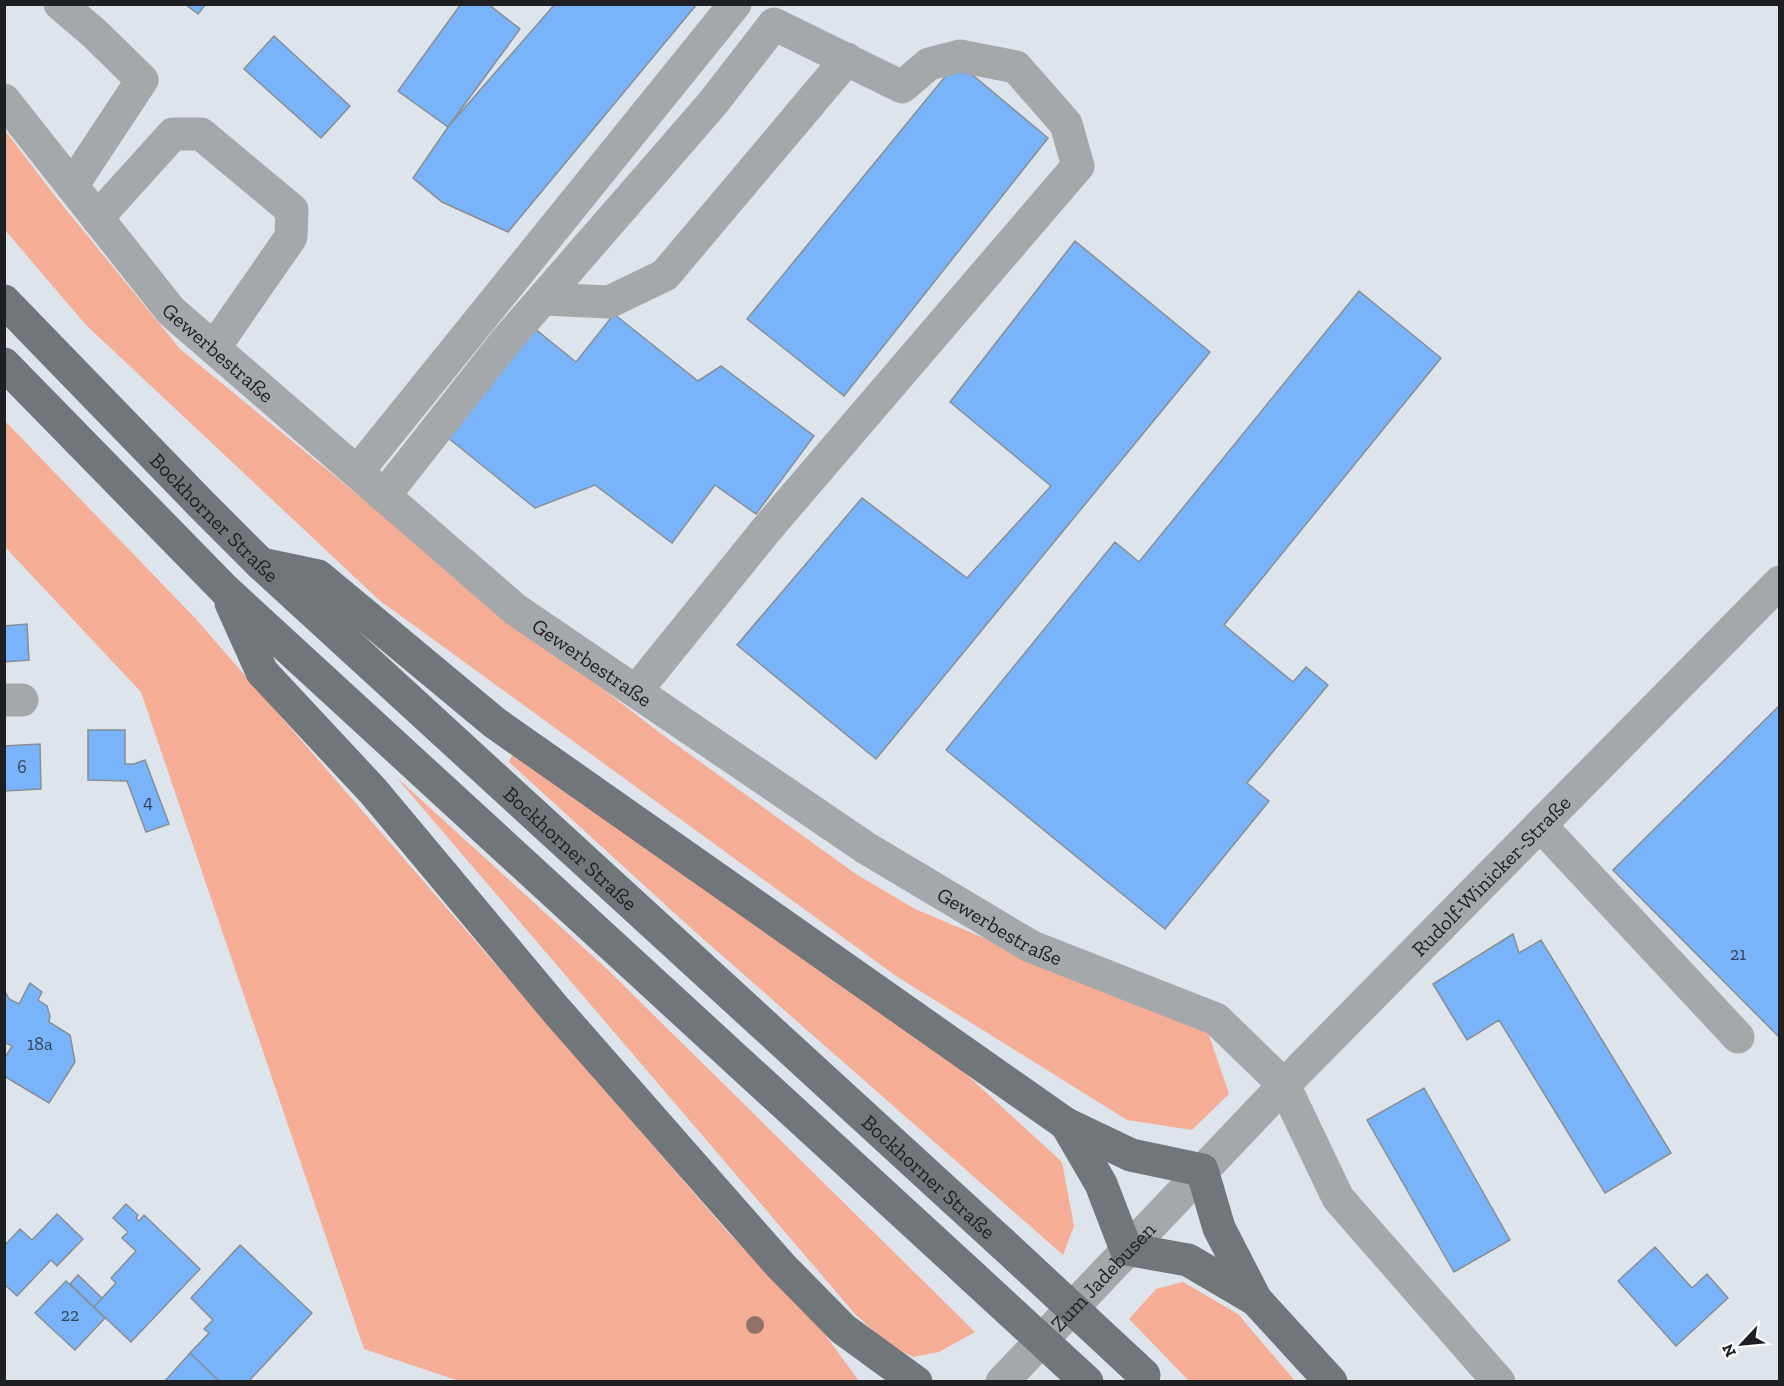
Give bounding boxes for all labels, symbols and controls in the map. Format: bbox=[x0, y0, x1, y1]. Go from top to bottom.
street label: Gewerbestraße bbox=[158, 297, 280, 407]
street label: Bockhorner Straße bbox=[145, 447, 285, 587]
street label: Gewerbestraße bbox=[528, 612, 657, 712]
house number: 6 bbox=[17, 756, 27, 778]
street label: Bockhorner Straße bbox=[499, 781, 643, 915]
street label: Rudolf-Winicker-Straße bbox=[1406, 790, 1576, 961]
house number: 4 bbox=[143, 791, 153, 813]
street label: Gewerbestraße bbox=[933, 881, 1066, 970]
house number: 21 bbox=[1730, 943, 1746, 965]
house number: 18a bbox=[27, 1033, 53, 1055]
street label: Bockhorner Straße bbox=[857, 1109, 1001, 1244]
street label: Zum Jadebusen bbox=[1045, 1216, 1160, 1336]
house number: 22 bbox=[61, 1304, 79, 1326]
north arrow bbox=[1712, 1314, 1772, 1374]
text: N bbox=[1718, 1341, 1740, 1360]

